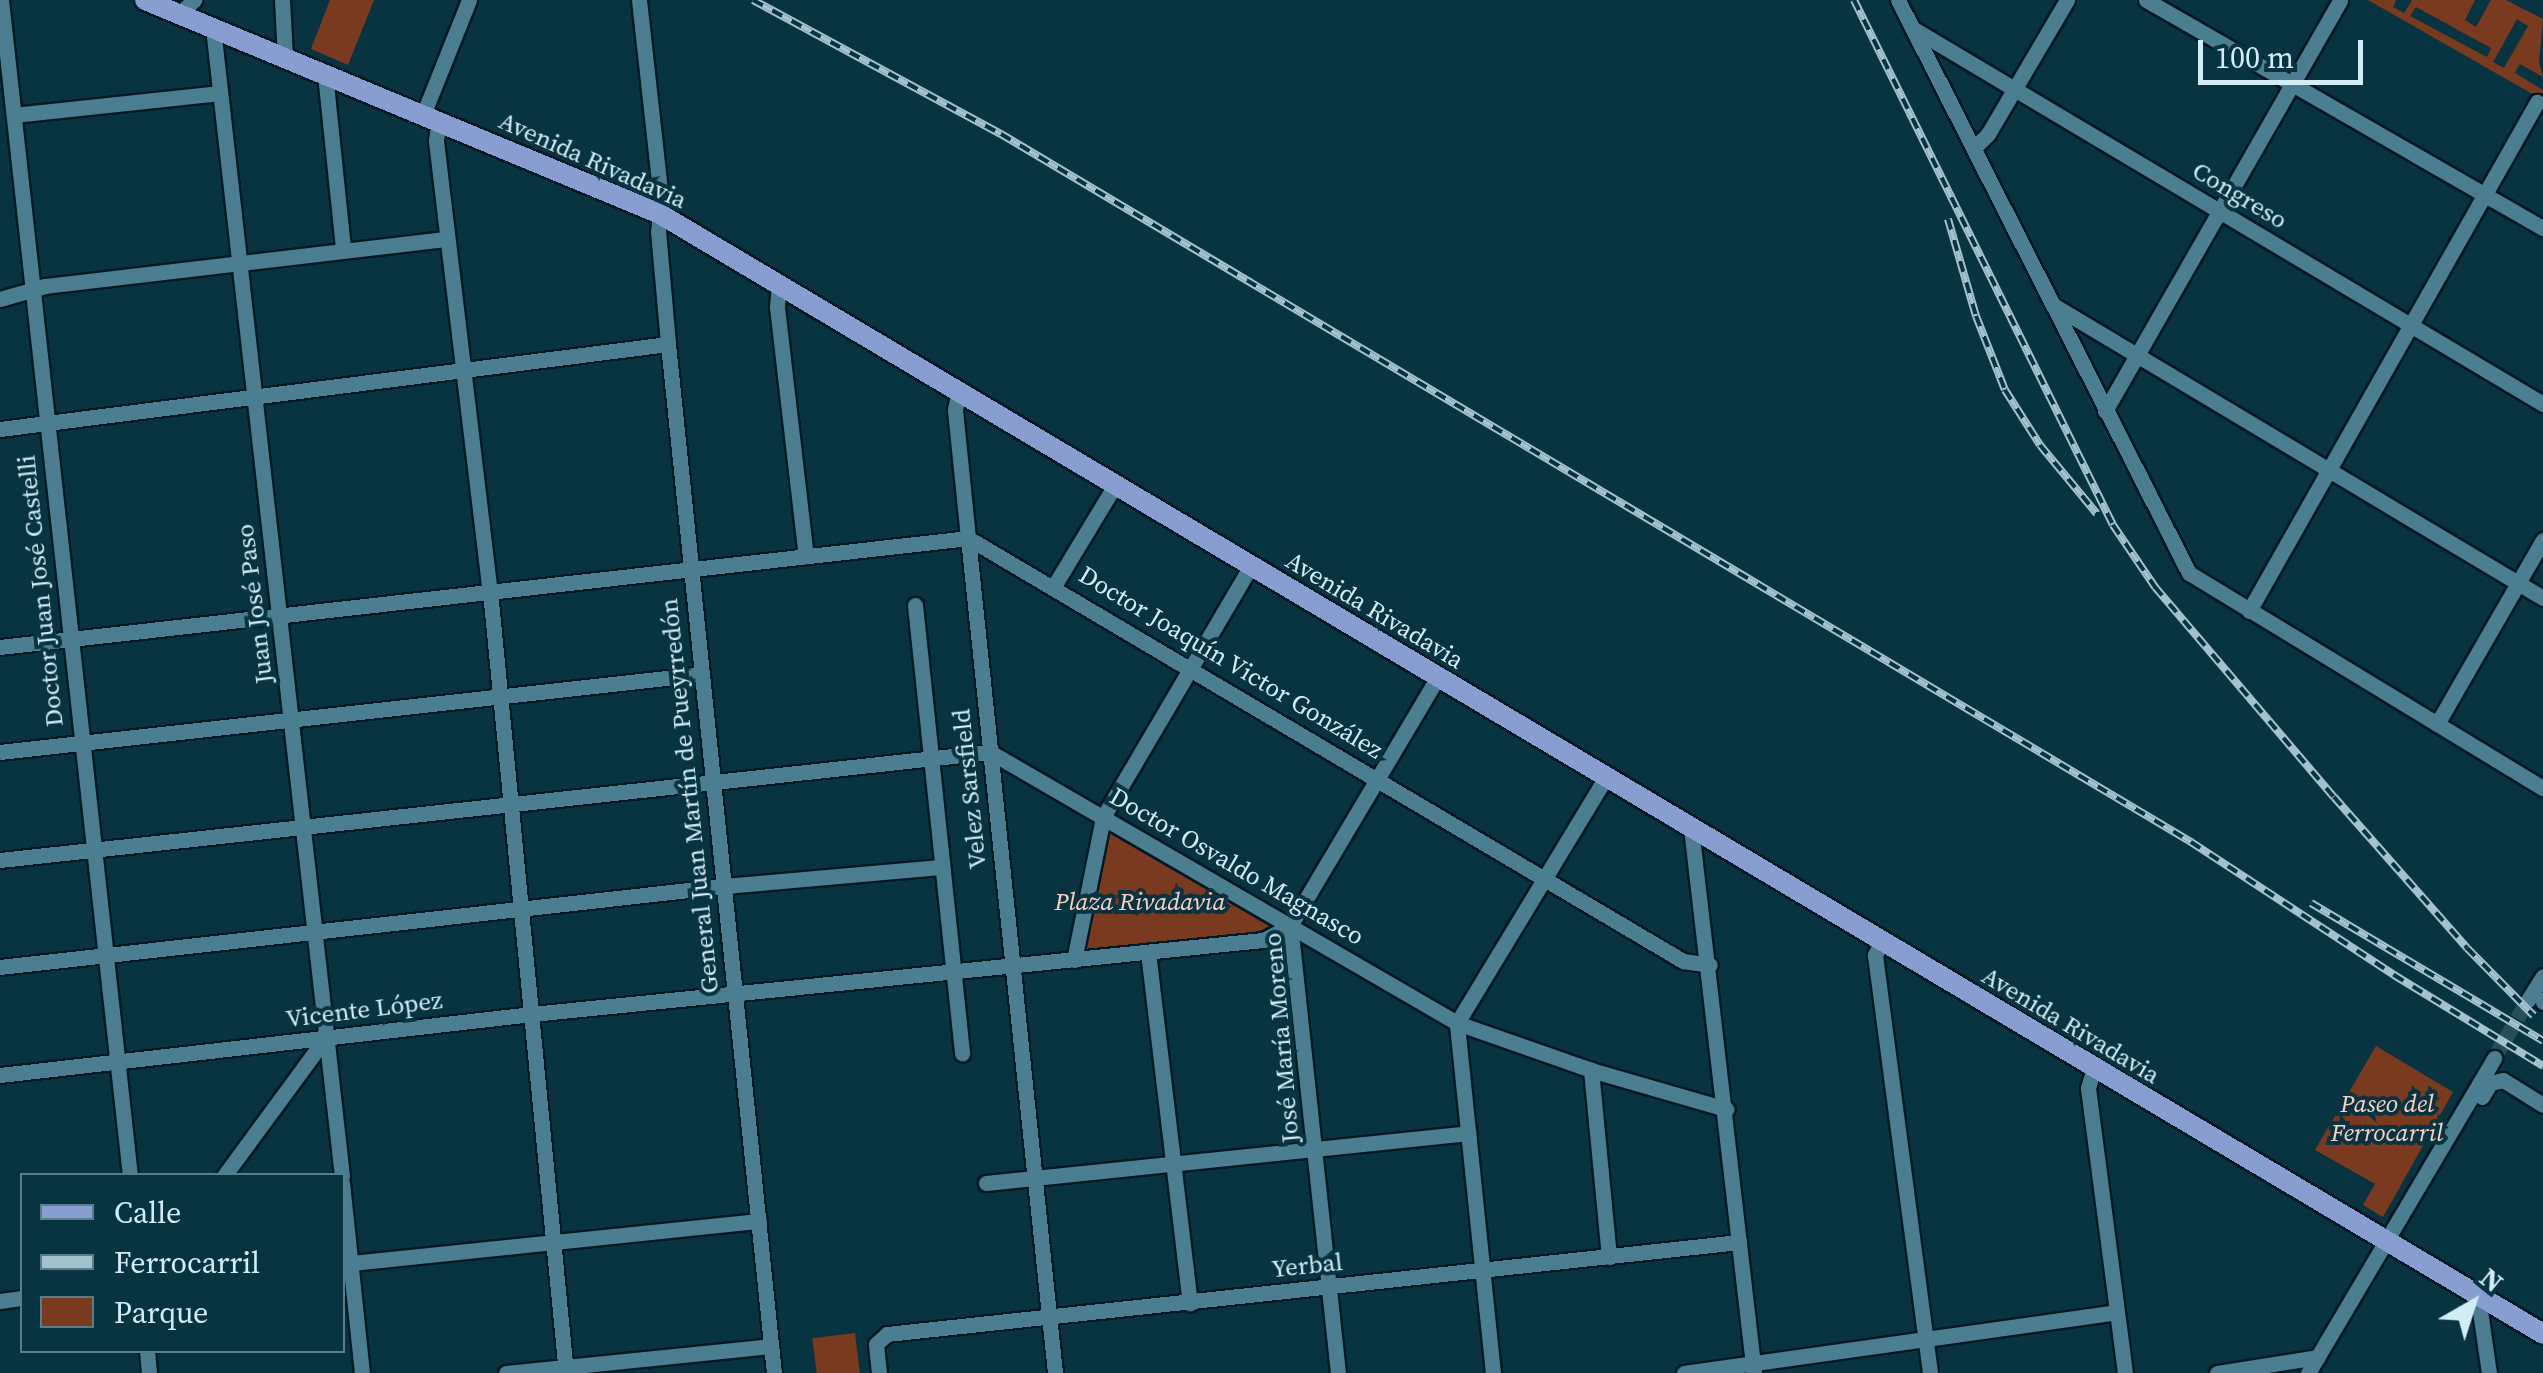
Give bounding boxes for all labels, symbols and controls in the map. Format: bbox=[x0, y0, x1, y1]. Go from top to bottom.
scale bar bbox=[2203, 20, 2368, 82]
text: 100 m bbox=[2215, 37, 2294, 78]
street label: Avenida Rivadavia bbox=[494, 105, 692, 215]
street label: Congreso bbox=[2187, 155, 2293, 235]
street label: Doctor Juan José Castelli bbox=[11, 454, 69, 728]
street label: Juan José Paso bbox=[229, 522, 279, 686]
street label: Avenida Rivadavia bbox=[1281, 545, 1469, 675]
street label: Doctor Joaquín Victor González bbox=[1073, 559, 1389, 765]
street label: General Juan Martín de Pueyrredón bbox=[653, 597, 725, 995]
street label: Velez Sarsfield bbox=[946, 707, 992, 871]
street label: Doctor Osvaldo Magnasco bbox=[1104, 781, 1370, 951]
park label: Plaza Rivadavia bbox=[1055, 886, 1225, 916]
street label: José María Moreno bbox=[1257, 932, 1305, 1144]
street label: Avenida Rivadavia bbox=[1977, 960, 2165, 1090]
street label: Vicente López bbox=[284, 985, 444, 1033]
park label: Paseo del Ferrocarril bbox=[2331, 1089, 2443, 1148]
legend bbox=[20, 1173, 345, 1353]
text: Calle bbox=[114, 1192, 181, 1233]
text: Ferrocarril bbox=[114, 1242, 260, 1283]
street label: Yerbal bbox=[1270, 1246, 1344, 1284]
north arrow bbox=[2423, 1253, 2523, 1353]
text: N bbox=[2472, 1258, 2512, 1301]
text: Parque bbox=[114, 1292, 208, 1333]

